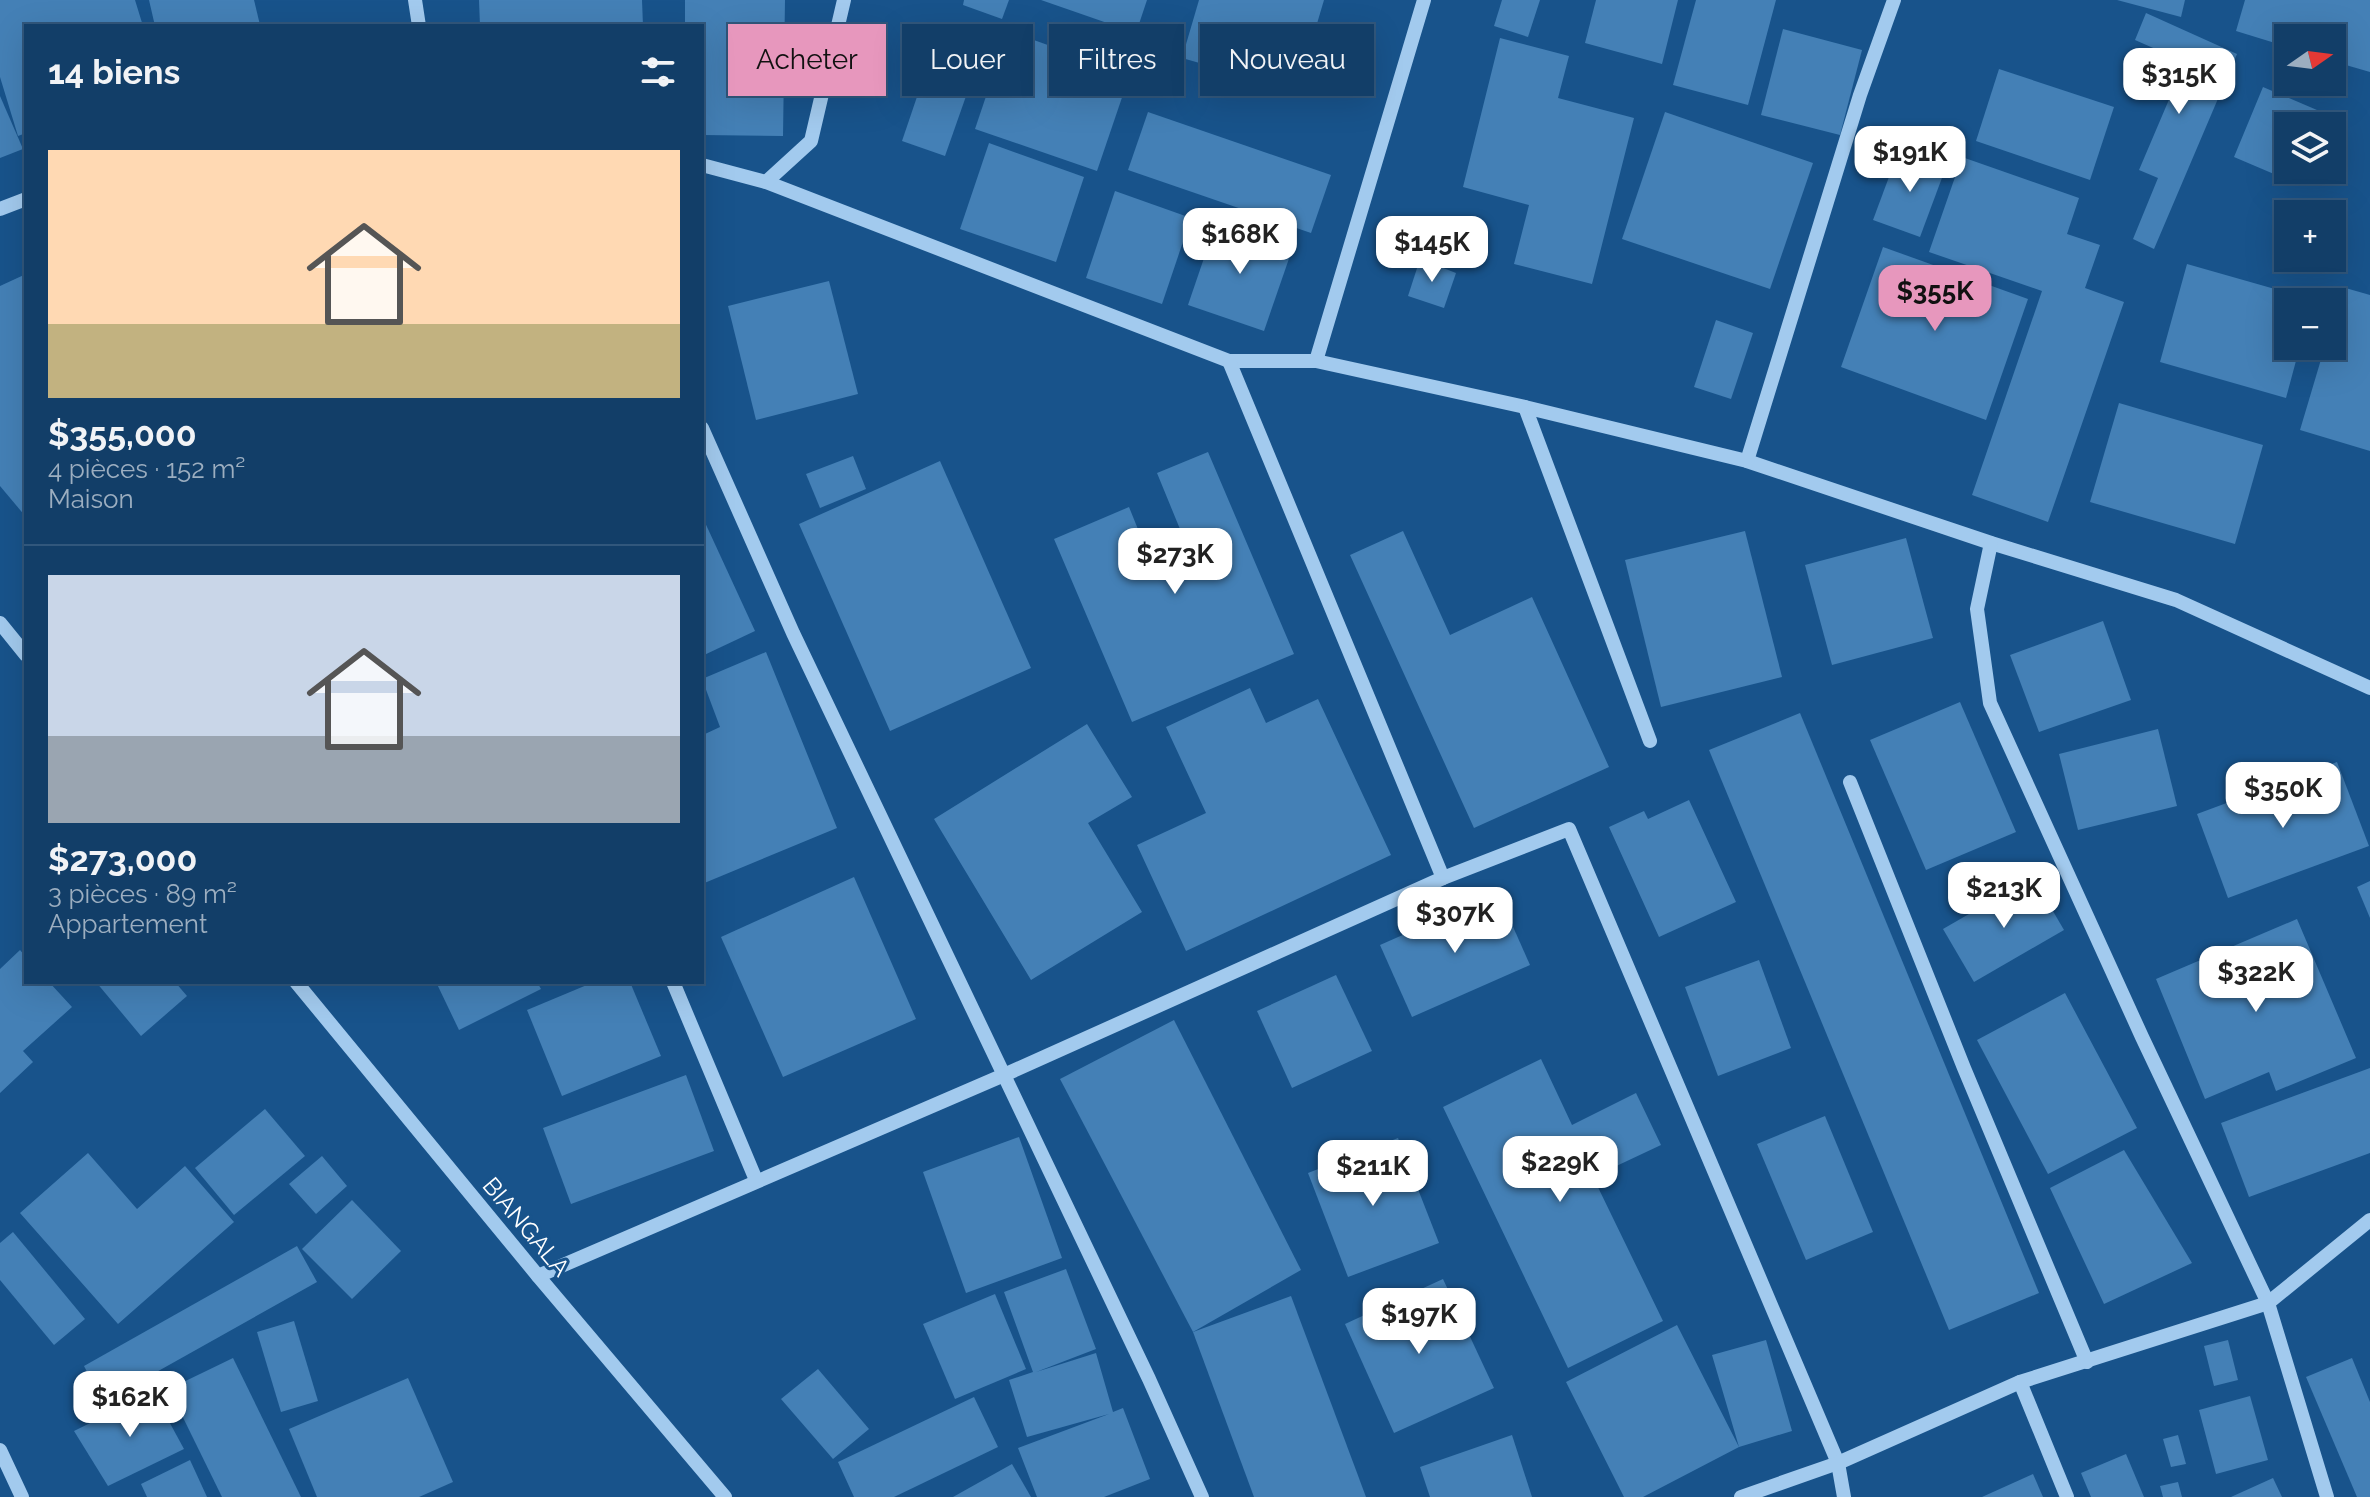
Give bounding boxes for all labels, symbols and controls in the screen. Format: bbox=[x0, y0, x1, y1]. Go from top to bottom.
chip: Acheter bbox=[728, 24, 886, 96]
chip: Louer bbox=[902, 24, 1033, 96]
chip: Filtres bbox=[1049, 24, 1184, 96]
chip: Nouveau bbox=[1200, 24, 1374, 96]
north arrow bbox=[2274, 24, 2346, 96]
map controls bbox=[2274, 24, 2346, 360]
pin: $315K bbox=[2123, 48, 2235, 116]
icon: filters bbox=[636, 50, 680, 94]
text: 14 biens bbox=[48, 52, 180, 92]
text: $315K bbox=[2141, 59, 2217, 89]
button: layers bbox=[2274, 112, 2346, 184]
pin: $191K bbox=[1854, 126, 1966, 194]
text: $191K bbox=[1873, 137, 1947, 167]
button: + bbox=[2274, 200, 2346, 272]
icon: home bbox=[292, 202, 436, 346]
pin: $168K bbox=[1184, 208, 1296, 276]
pin: $145K bbox=[1376, 216, 1488, 284]
text: $168K bbox=[1201, 219, 1279, 249]
text: $145K bbox=[1394, 227, 1470, 257]
pin: $355K bbox=[1879, 265, 1991, 333]
text: $355K bbox=[1896, 276, 1974, 306]
button: − bbox=[2274, 288, 2346, 360]
text: $355,000 bbox=[48, 414, 197, 454]
text: 4 pièces · 152 m² bbox=[48, 454, 245, 484]
text: Maison bbox=[48, 484, 134, 514]
pin: $273K bbox=[1119, 528, 1231, 596]
text: $273K bbox=[1136, 539, 1214, 569]
icon: home bbox=[292, 627, 436, 771]
pin: $350K bbox=[2227, 762, 2339, 830]
text: $350K bbox=[2244, 773, 2322, 803]
text: $273,000 bbox=[48, 839, 197, 879]
pin: $213K bbox=[1948, 862, 2060, 930]
text: $213K bbox=[1966, 873, 2042, 903]
text: 3 pièces · 89 m² bbox=[48, 879, 237, 909]
pin: $307K bbox=[1399, 887, 1511, 955]
text: $307K bbox=[1416, 898, 1494, 928]
text: Appartement bbox=[48, 909, 208, 939]
pin: $322K bbox=[2200, 946, 2312, 1014]
text: $322K bbox=[2217, 957, 2295, 987]
pin: $229K bbox=[1504, 1136, 1616, 1204]
pin: $211K bbox=[1317, 1140, 1429, 1208]
text: $229K bbox=[1521, 1147, 1599, 1177]
text: $211K bbox=[1336, 1151, 1410, 1181]
street label: BIANGALA bbox=[477, 1171, 576, 1282]
pin: $197K bbox=[1363, 1288, 1475, 1356]
text: $197K bbox=[1381, 1299, 1457, 1329]
pin: $162K bbox=[74, 1371, 186, 1439]
text: $162K bbox=[91, 1382, 169, 1412]

